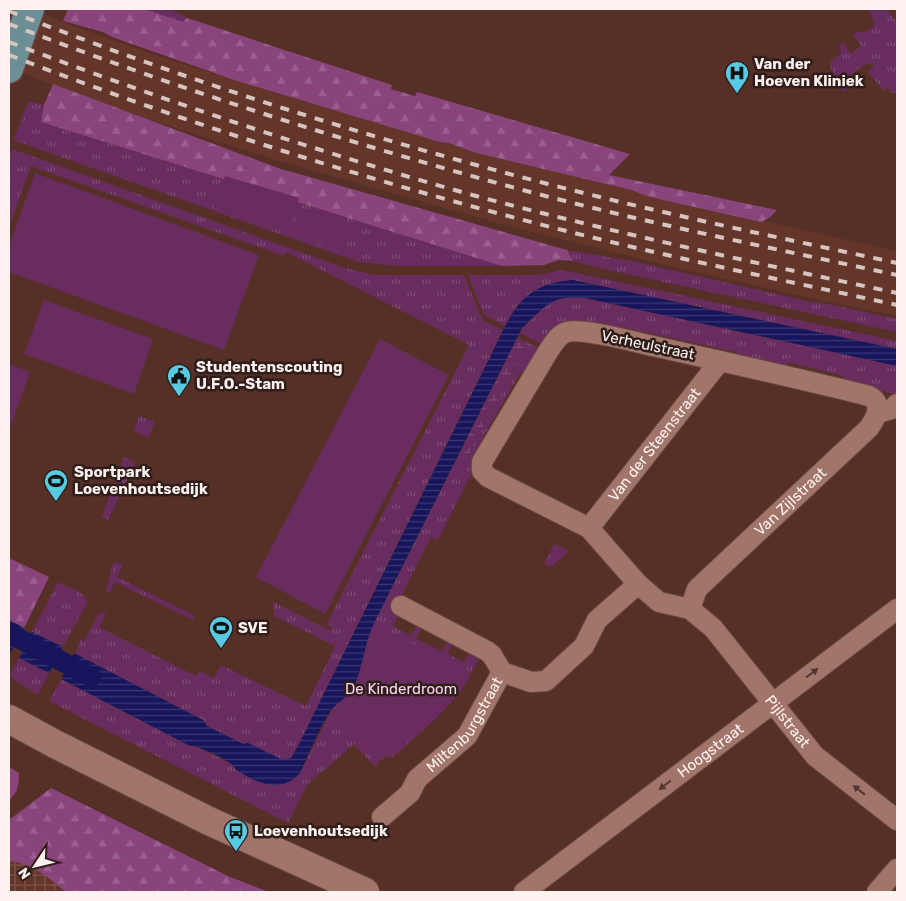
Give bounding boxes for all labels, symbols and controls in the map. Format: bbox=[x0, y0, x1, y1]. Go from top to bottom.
place label: Van der Hoeven Kliniek bbox=[754, 55, 864, 90]
hospital icon: Van der Hoeven Kliniek bbox=[724, 60, 750, 94]
street label: Verheulstraat bbox=[600, 326, 696, 364]
place label: Studentenscouting U.F.O.-Stam bbox=[196, 358, 342, 393]
public building icon: Studentenscouting U.F.O.-Stam bbox=[166, 363, 192, 397]
street label: Van der Steenstraat bbox=[604, 384, 704, 505]
place label: Sportpark Loevenhoutsedijk bbox=[74, 463, 208, 498]
street label: Van Zijlstraat bbox=[751, 464, 830, 540]
sports icon: Sportpark Loevenhoutsedijk bbox=[43, 468, 69, 502]
sports icon: SVE bbox=[208, 615, 234, 649]
place label: SVE bbox=[238, 619, 268, 637]
one-way arrow bbox=[805, 668, 818, 679]
street label: Miltenburgstraat bbox=[423, 674, 507, 776]
park label: De Kinderdroom bbox=[345, 680, 457, 698]
street label: Pijlstraat bbox=[761, 692, 814, 752]
street label: Hoogstraat bbox=[674, 720, 747, 781]
one-way arrow bbox=[658, 780, 672, 790]
one-way arrow bbox=[853, 784, 866, 795]
bus stop icon: Loevenhoutsedijk bbox=[223, 818, 249, 852]
place label: Loevenhoutsedijk bbox=[254, 822, 388, 840]
north arrow bbox=[10, 841, 60, 891]
text: N bbox=[15, 864, 35, 882]

